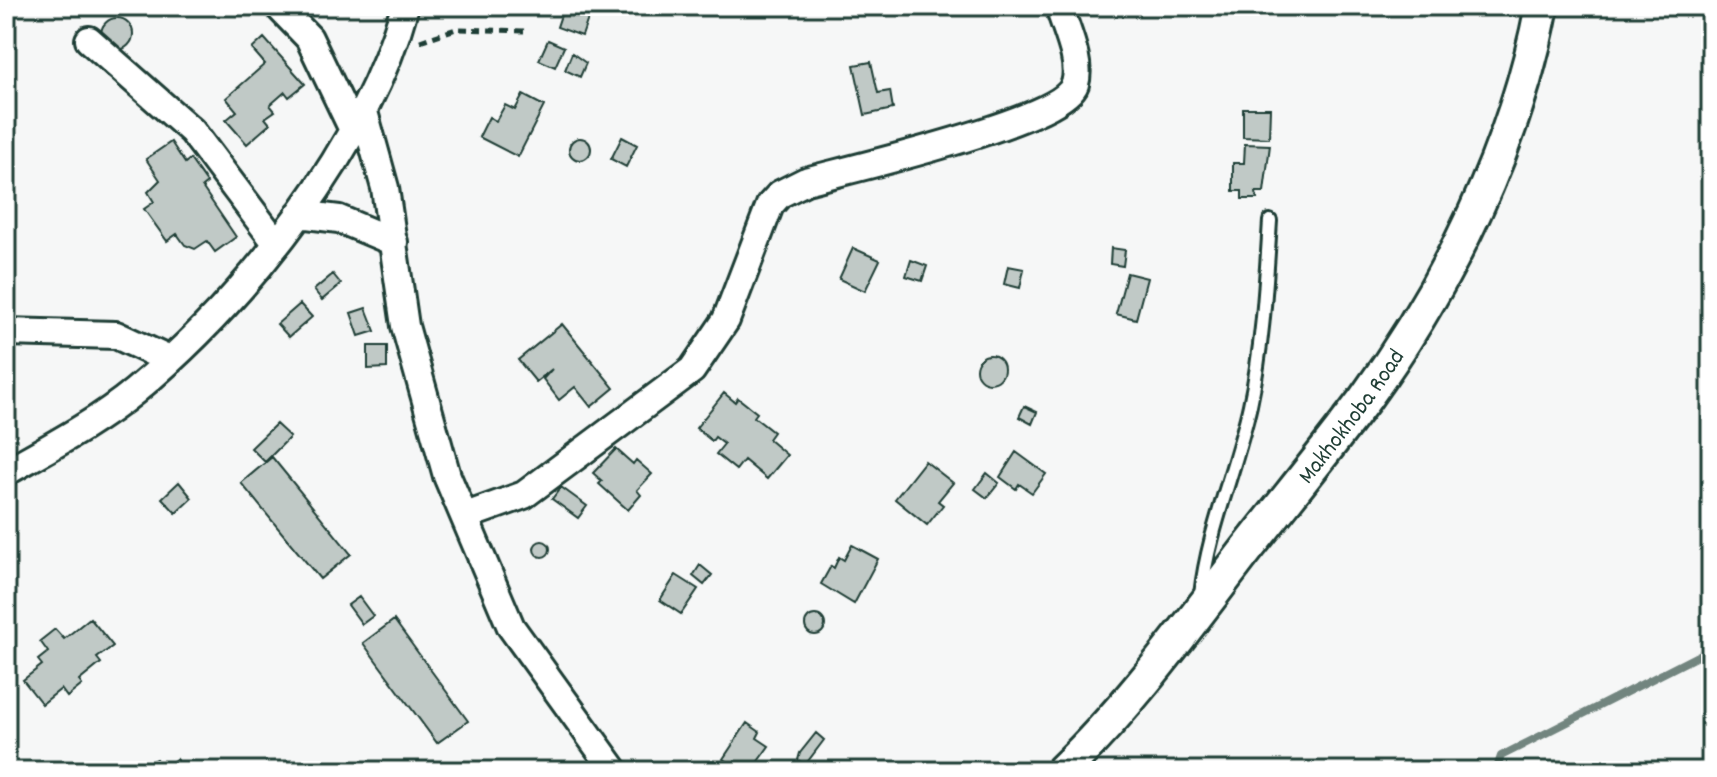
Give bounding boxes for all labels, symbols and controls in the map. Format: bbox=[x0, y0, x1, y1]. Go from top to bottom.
street label: Makhokhoba Road bbox=[1291, 343, 1414, 492]

